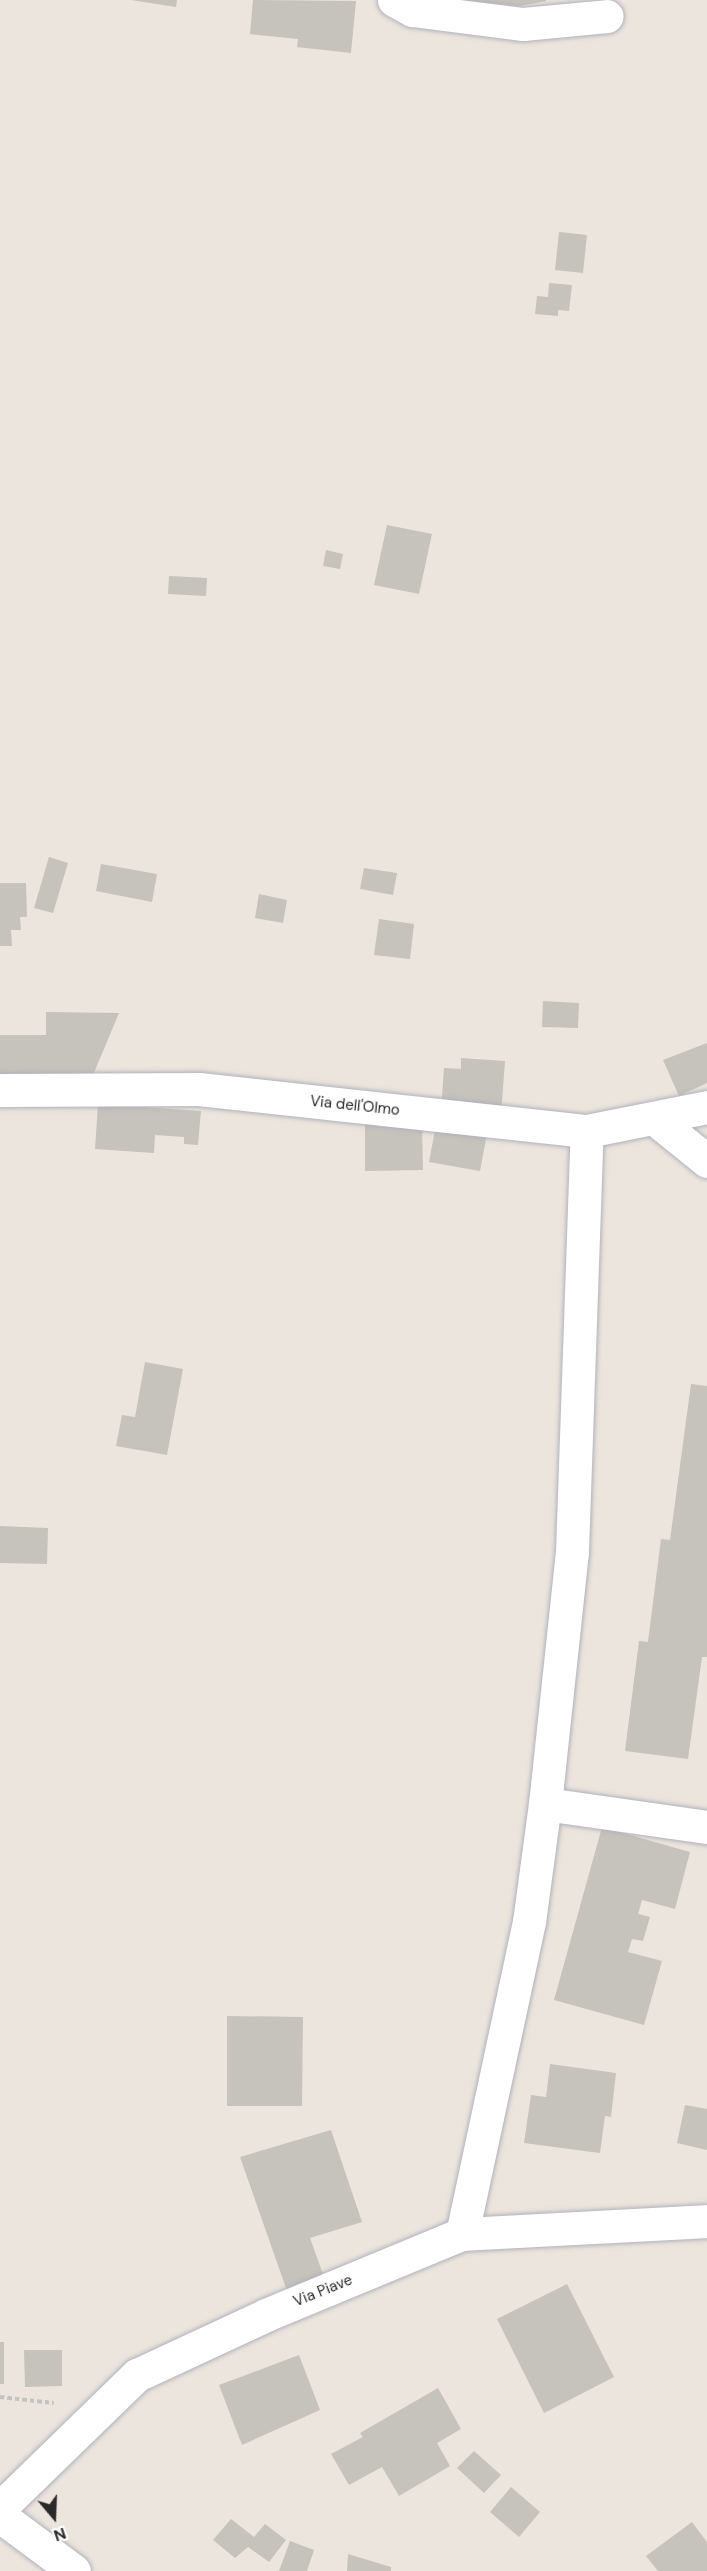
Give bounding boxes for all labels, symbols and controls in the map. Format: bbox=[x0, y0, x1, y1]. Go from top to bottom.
street label: Via dell'Olmo bbox=[309, 1092, 401, 1120]
street label: Via Piave bbox=[291, 2271, 355, 2311]
north arrow bbox=[24, 2487, 84, 2547]
text: N bbox=[51, 2523, 69, 2546]

